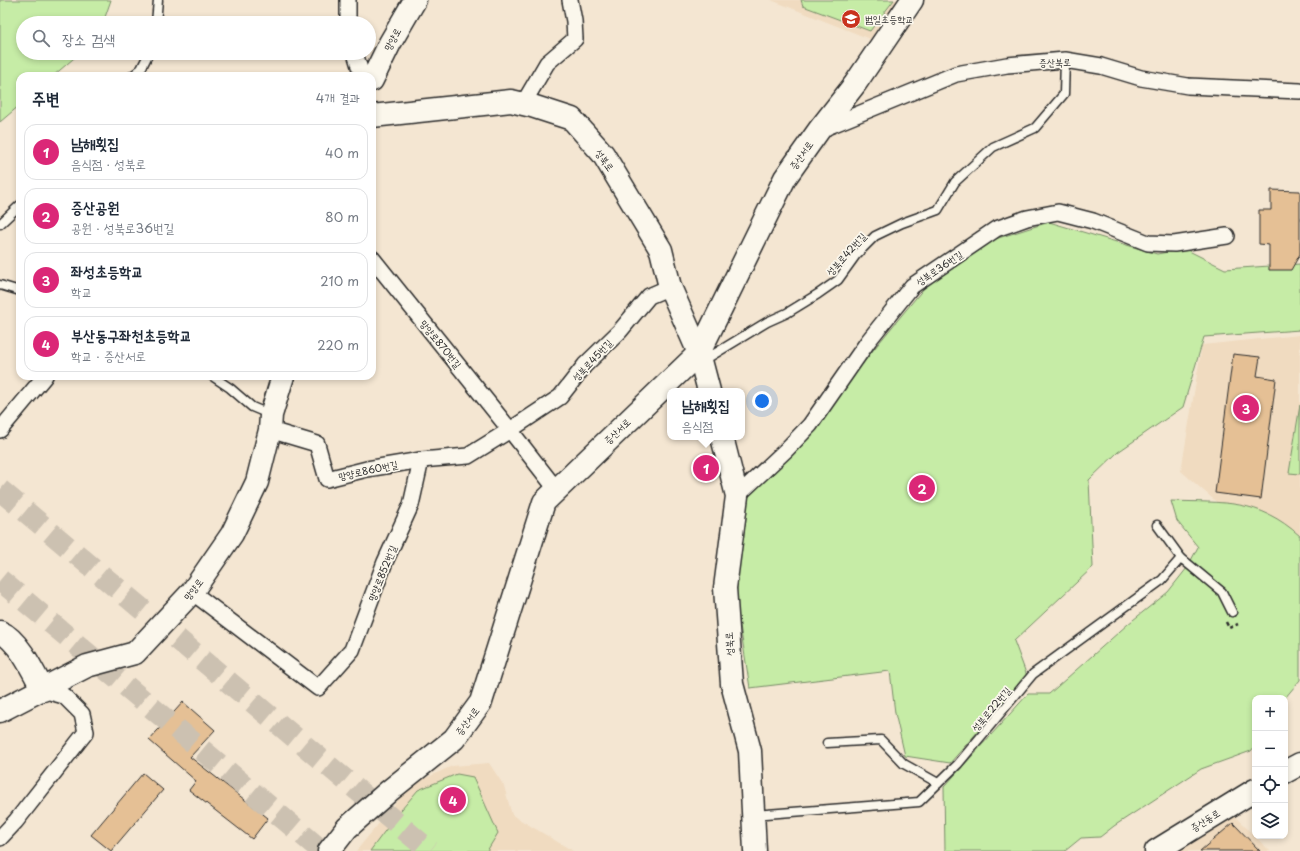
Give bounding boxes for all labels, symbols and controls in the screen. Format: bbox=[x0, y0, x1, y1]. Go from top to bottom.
school or university icon: 범일초등학교 bbox=[840, 8, 862, 30]
place label: 범일초등학교 bbox=[865, 11, 913, 26]
search box bbox=[16, 16, 376, 60]
street label: 망양로 bbox=[379, 25, 404, 53]
icon: search bbox=[30, 27, 52, 49]
text: 장소 검색 bbox=[62, 27, 115, 50]
street label: 증산북로 bbox=[1039, 54, 1071, 69]
text: 주변 bbox=[32, 85, 59, 111]
text: 4개 결과 bbox=[316, 88, 360, 107]
text: 남해횟집 bbox=[71, 131, 119, 154]
street label: 증산서로 bbox=[785, 137, 816, 172]
text: 1 bbox=[43, 143, 49, 162]
text: 40 m bbox=[325, 143, 359, 162]
street label: 성북로 bbox=[592, 146, 618, 174]
text: 음식점 · 성북로 bbox=[71, 154, 146, 173]
text: 증산공원 bbox=[71, 195, 119, 218]
text: 2 bbox=[41, 207, 51, 226]
text: 80 m bbox=[325, 207, 359, 226]
text: 공원 · 성북로36번길 bbox=[71, 218, 174, 237]
street label: 성북로42번길 bbox=[822, 229, 869, 279]
street label: 성북로36번길 bbox=[912, 246, 965, 289]
text: 좌성초등학교 bbox=[71, 259, 143, 282]
text: 3 bbox=[42, 271, 50, 290]
text: 210 m bbox=[320, 271, 359, 290]
text: 학교 bbox=[71, 282, 92, 301]
street label: 망양로870번길 bbox=[417, 316, 466, 371]
text: 부산동구좌천초등학교 bbox=[71, 323, 192, 346]
text: 4 bbox=[42, 335, 50, 354]
text: 220 m bbox=[317, 335, 359, 354]
street label: 성북로45번길 bbox=[568, 335, 615, 384]
text: 학교 · 증산서로 bbox=[71, 346, 146, 365]
popup bbox=[667, 388, 745, 440]
your location bbox=[752, 391, 772, 411]
text: 남해횟집 bbox=[682, 393, 730, 416]
pin: 3 bbox=[1233, 393, 1259, 423]
street label: 증산서로 bbox=[600, 414, 633, 447]
text: 음식점 bbox=[682, 416, 713, 435]
pin: 1 bbox=[693, 453, 719, 483]
street label: 망양로860번길 bbox=[337, 456, 399, 483]
pin: 2 bbox=[909, 473, 935, 503]
street label: 망양로852번길 bbox=[363, 542, 400, 603]
street label: 망양로 bbox=[179, 575, 206, 603]
street label: 성북로 bbox=[720, 631, 737, 657]
street label: 성북로22번길 bbox=[967, 683, 1014, 734]
map controls bbox=[1252, 695, 1288, 839]
button: + bbox=[1252, 695, 1288, 731]
street label: 증산서로 bbox=[451, 703, 482, 738]
button: − bbox=[1252, 731, 1288, 767]
button: locate bbox=[1252, 767, 1288, 803]
pin: 4 bbox=[440, 785, 466, 815]
button: layers bbox=[1252, 803, 1288, 839]
street label: 증산동로 bbox=[1187, 805, 1222, 834]

